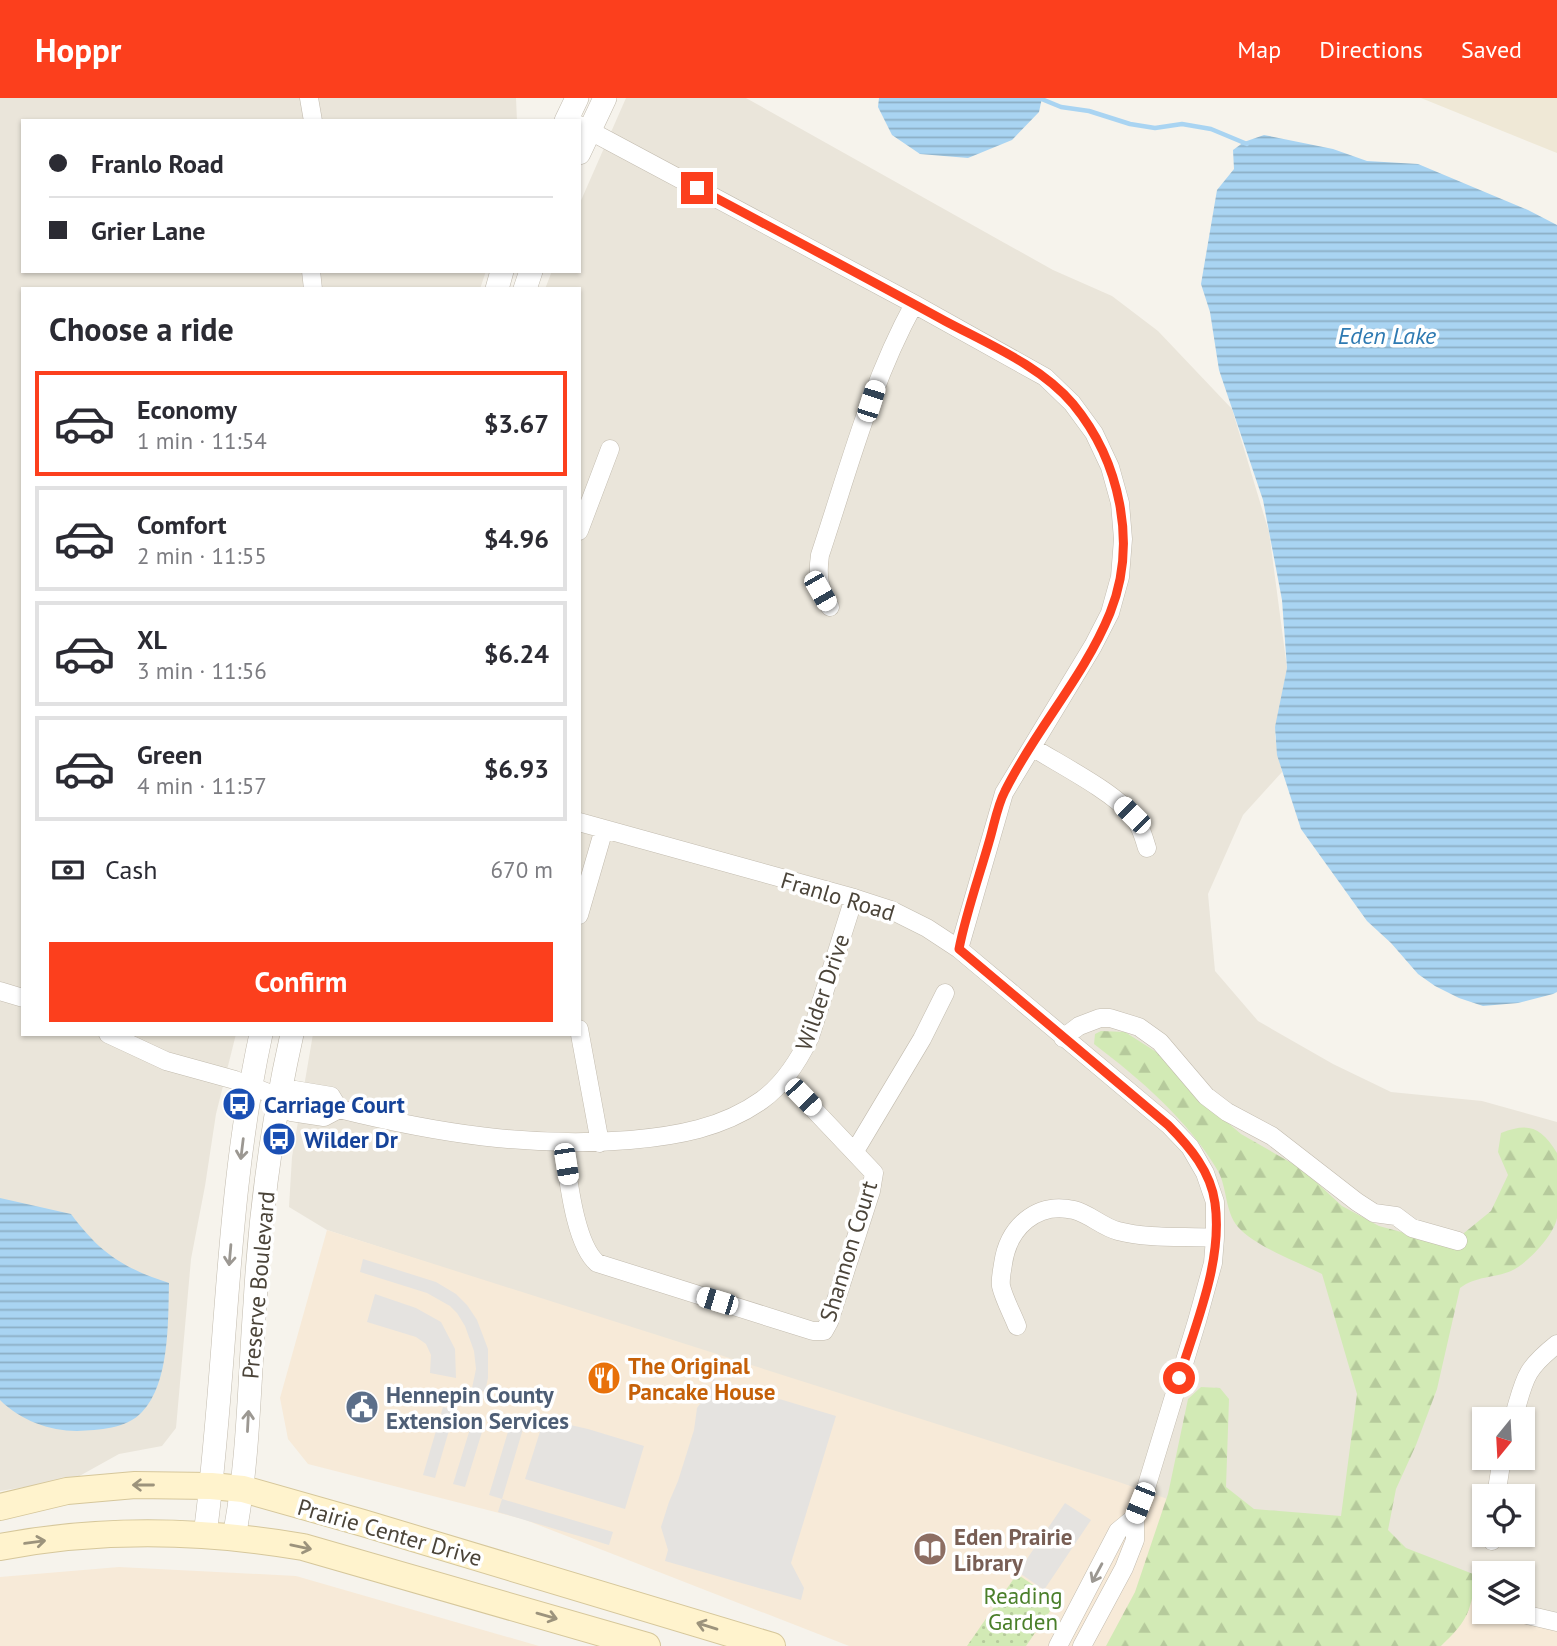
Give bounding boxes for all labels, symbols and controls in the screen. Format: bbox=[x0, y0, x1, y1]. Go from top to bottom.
text: Hoppr bbox=[35, 28, 121, 71]
text: Map bbox=[1237, 34, 1281, 65]
text: Directions bbox=[1319, 34, 1423, 65]
text: Saved bbox=[1461, 34, 1522, 65]
text: Franlo Road bbox=[91, 147, 224, 180]
route end bbox=[681, 172, 713, 204]
text: Grier Lane bbox=[91, 214, 206, 247]
text: Choose a ride bbox=[49, 308, 234, 350]
water label: Eden Lake bbox=[1338, 320, 1436, 351]
car bbox=[855, 378, 888, 424]
icon: car bbox=[53, 392, 116, 455]
text: Economy bbox=[137, 393, 237, 426]
text: $3.67 bbox=[484, 407, 549, 440]
text: 1 min · 11:54 bbox=[137, 426, 267, 455]
icon: car bbox=[53, 507, 116, 570]
text: Comfort bbox=[137, 508, 227, 541]
text: $4.96 bbox=[484, 522, 549, 555]
text: 2 min · 11:55 bbox=[137, 541, 267, 570]
car bbox=[801, 568, 840, 614]
icon: car bbox=[53, 622, 116, 685]
text: XL bbox=[137, 623, 167, 656]
text: $6.24 bbox=[484, 637, 549, 670]
text: 3 min · 11:56 bbox=[137, 656, 267, 685]
icon: car bbox=[53, 737, 116, 800]
text: Green bbox=[137, 738, 202, 771]
text: $6.93 bbox=[484, 752, 549, 785]
text: 4 min · 11:57 bbox=[137, 771, 267, 800]
car bbox=[1110, 793, 1155, 837]
icon: cash bbox=[49, 851, 87, 889]
text: Cash bbox=[105, 853, 157, 886]
text: 670 m bbox=[491, 855, 553, 884]
street label: Franlo Road bbox=[778, 865, 898, 927]
street label: Wilder Drive bbox=[789, 930, 855, 1054]
button: Confirm bbox=[49, 942, 553, 1022]
car bbox=[781, 1075, 826, 1119]
bus stop icon: Carriage Court bbox=[220, 1085, 258, 1123]
place label: Carriage Court bbox=[264, 1090, 405, 1119]
bus stop icon: Wilder Dr bbox=[260, 1120, 298, 1158]
place label: Wilder Dr bbox=[304, 1125, 399, 1154]
one-way arrow bbox=[235, 1137, 248, 1160]
car bbox=[553, 1142, 580, 1186]
street label: Shannon Court bbox=[813, 1177, 883, 1325]
street label: Preserve Boulevard bbox=[235, 1190, 281, 1380]
one-way arrow bbox=[223, 1243, 236, 1266]
car bbox=[694, 1285, 741, 1317]
place label: The Original Pancake House bbox=[628, 1351, 775, 1406]
restaurant icon: The Original Pancake House bbox=[585, 1359, 623, 1397]
route start bbox=[1163, 1362, 1195, 1394]
place label: Hennepin County Extension Services bbox=[386, 1380, 569, 1435]
public building icon: Hennepin County Extension Services bbox=[343, 1388, 381, 1426]
north arrow bbox=[1472, 1407, 1535, 1470]
map controls bbox=[1472, 1407, 1535, 1624]
one-way arrow bbox=[242, 1410, 255, 1433]
one-way arrow bbox=[132, 1478, 155, 1492]
car bbox=[1123, 1480, 1158, 1526]
button: locate bbox=[1472, 1484, 1535, 1547]
street label: Prairie Center Drive bbox=[294, 1492, 486, 1572]
place label: Eden Prairie Library bbox=[954, 1522, 1073, 1577]
library icon: Eden Prairie Library bbox=[911, 1530, 949, 1568]
one-way arrow bbox=[23, 1535, 46, 1548]
one-way arrow bbox=[289, 1541, 312, 1554]
button: layers bbox=[1472, 1561, 1535, 1624]
one-way arrow bbox=[1089, 1562, 1103, 1582]
park label: Reading Garden bbox=[983, 1581, 1063, 1636]
one-way arrow bbox=[536, 1611, 558, 1624]
one-way arrow bbox=[696, 1618, 718, 1631]

